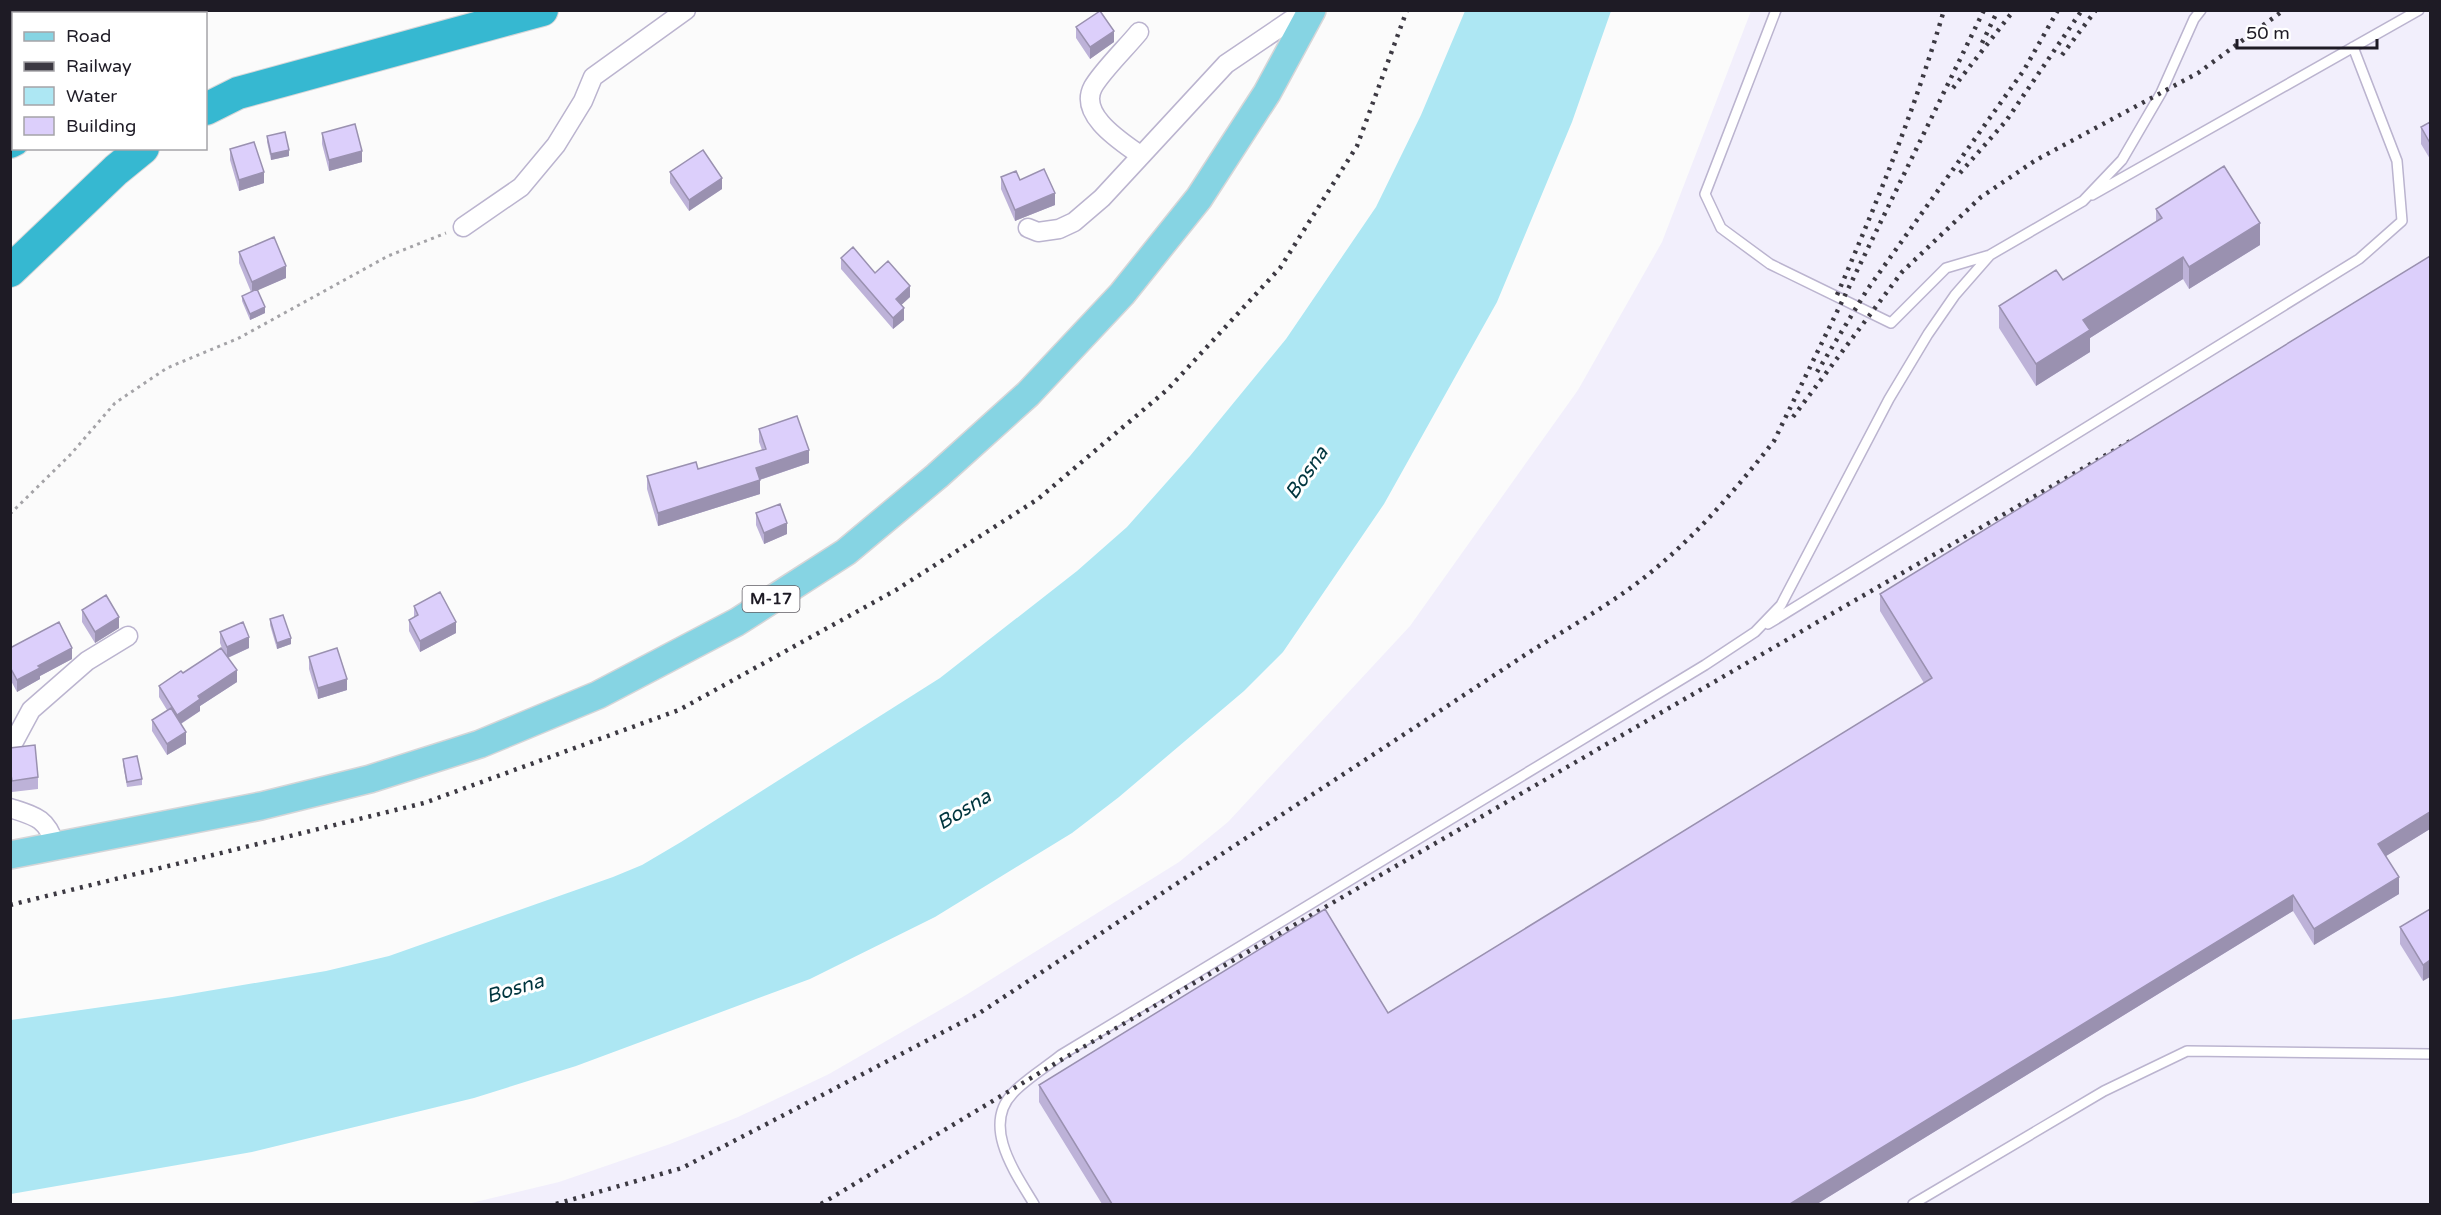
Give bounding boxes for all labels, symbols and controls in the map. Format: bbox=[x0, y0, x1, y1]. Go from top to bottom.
legend bbox=[12, 12, 207, 150]
scale bar bbox=[2237, 12, 2376, 50]
text: 50 m bbox=[2246, 22, 2290, 44]
text: Road bbox=[66, 25, 111, 47]
text: Railway bbox=[66, 55, 132, 77]
text: Water bbox=[66, 85, 117, 107]
text: Building bbox=[66, 115, 136, 137]
water label: Bosna bbox=[1280, 441, 1334, 504]
road number: M-17 bbox=[742, 586, 800, 612]
water label: Bosna bbox=[933, 784, 996, 835]
water label: Bosna bbox=[483, 969, 547, 1009]

